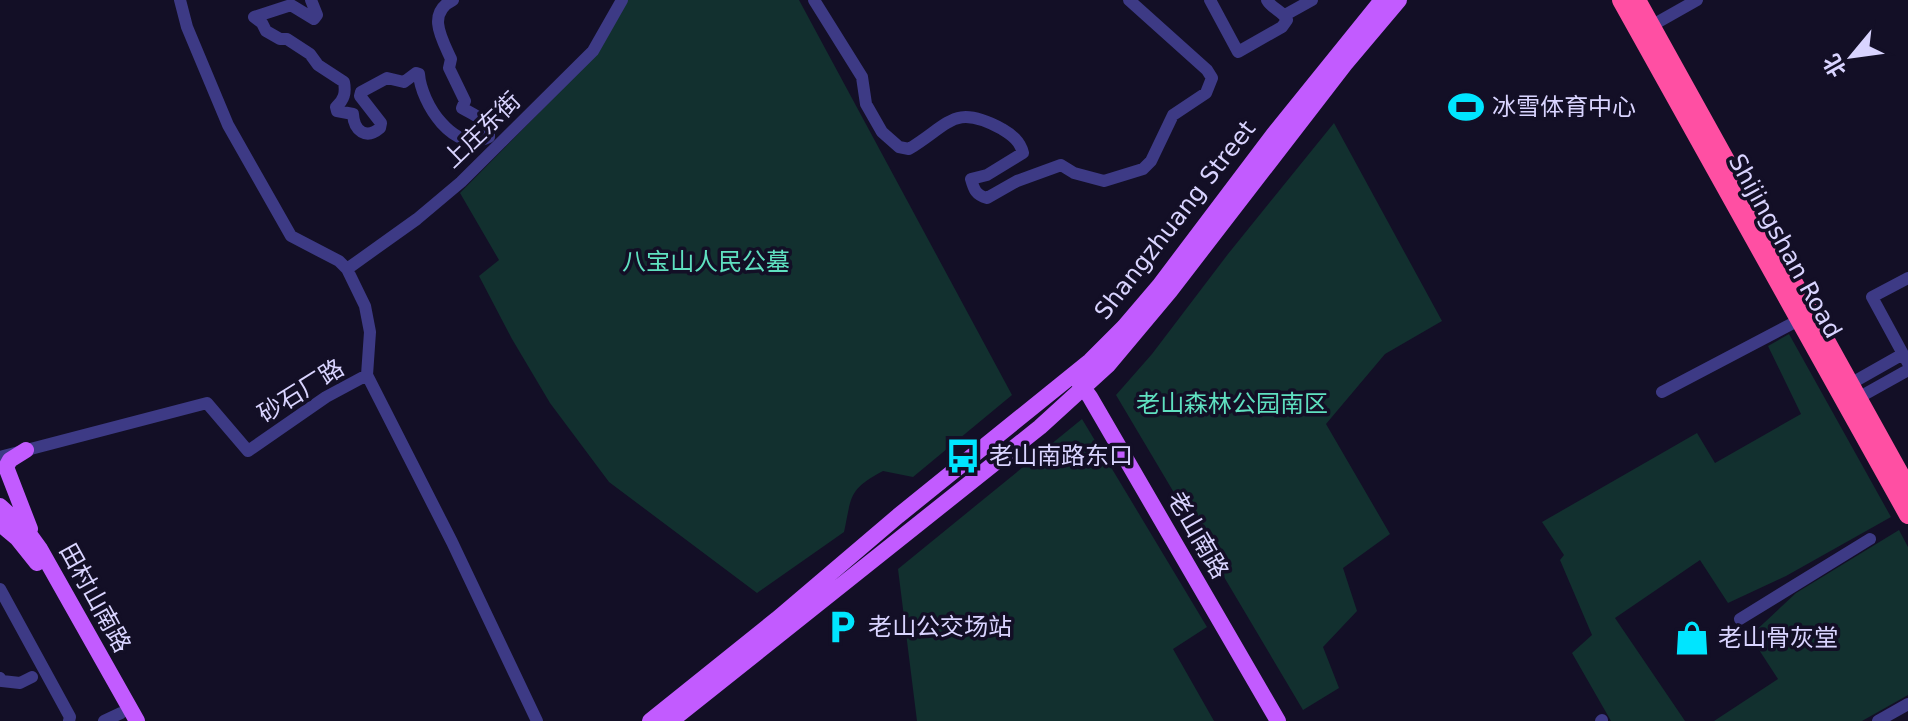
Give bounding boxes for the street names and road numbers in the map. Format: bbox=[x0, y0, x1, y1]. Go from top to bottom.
street label: 上庄东街 bbox=[438, 87, 526, 173]
street label: Shangzhuang Street bbox=[1089, 115, 1261, 325]
street label: Shijingshan Road bbox=[1723, 149, 1847, 343]
street label: 砂石厂路 bbox=[253, 354, 349, 428]
street label: 老山南路 bbox=[1162, 486, 1234, 584]
street label: 田村山南路 bbox=[54, 539, 136, 657]

